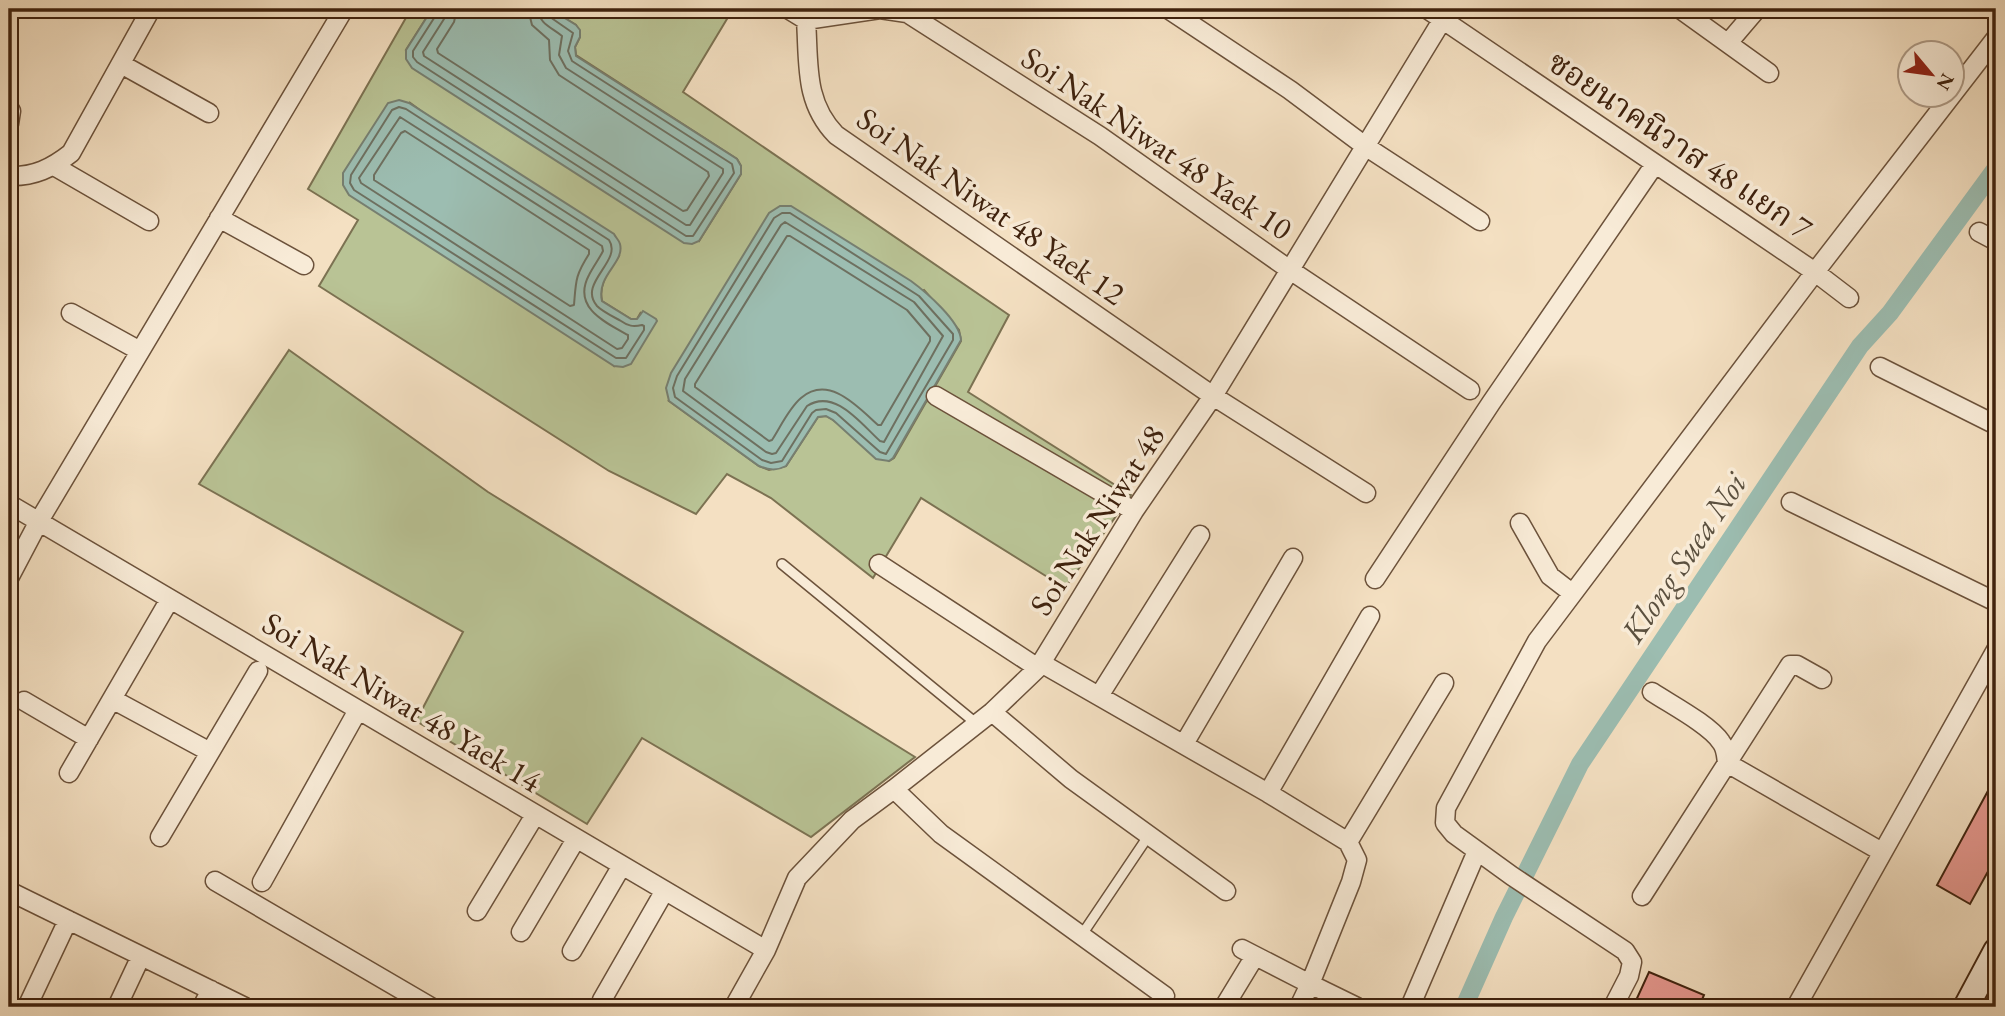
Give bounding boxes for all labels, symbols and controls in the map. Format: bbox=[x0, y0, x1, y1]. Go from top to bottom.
street label: Soi Nak Niwat 48 Yaek 10 bbox=[1013, 37, 1301, 249]
north arrow bbox=[1896, 38, 1966, 108]
street label: ซอยนาคนิวาส 48 แยก 7 bbox=[1540, 41, 1821, 249]
text: N bbox=[1930, 69, 1960, 95]
street label: Soi Nak Niwat 48 Yaek 12 bbox=[849, 98, 1134, 315]
street label: Soi Nak Niwat 48 bbox=[1020, 417, 1174, 623]
water label: Klong Suea Noi bbox=[1610, 463, 1757, 651]
street label: Soi Nak Niwat 48 Yaek 14 bbox=[255, 602, 550, 802]

